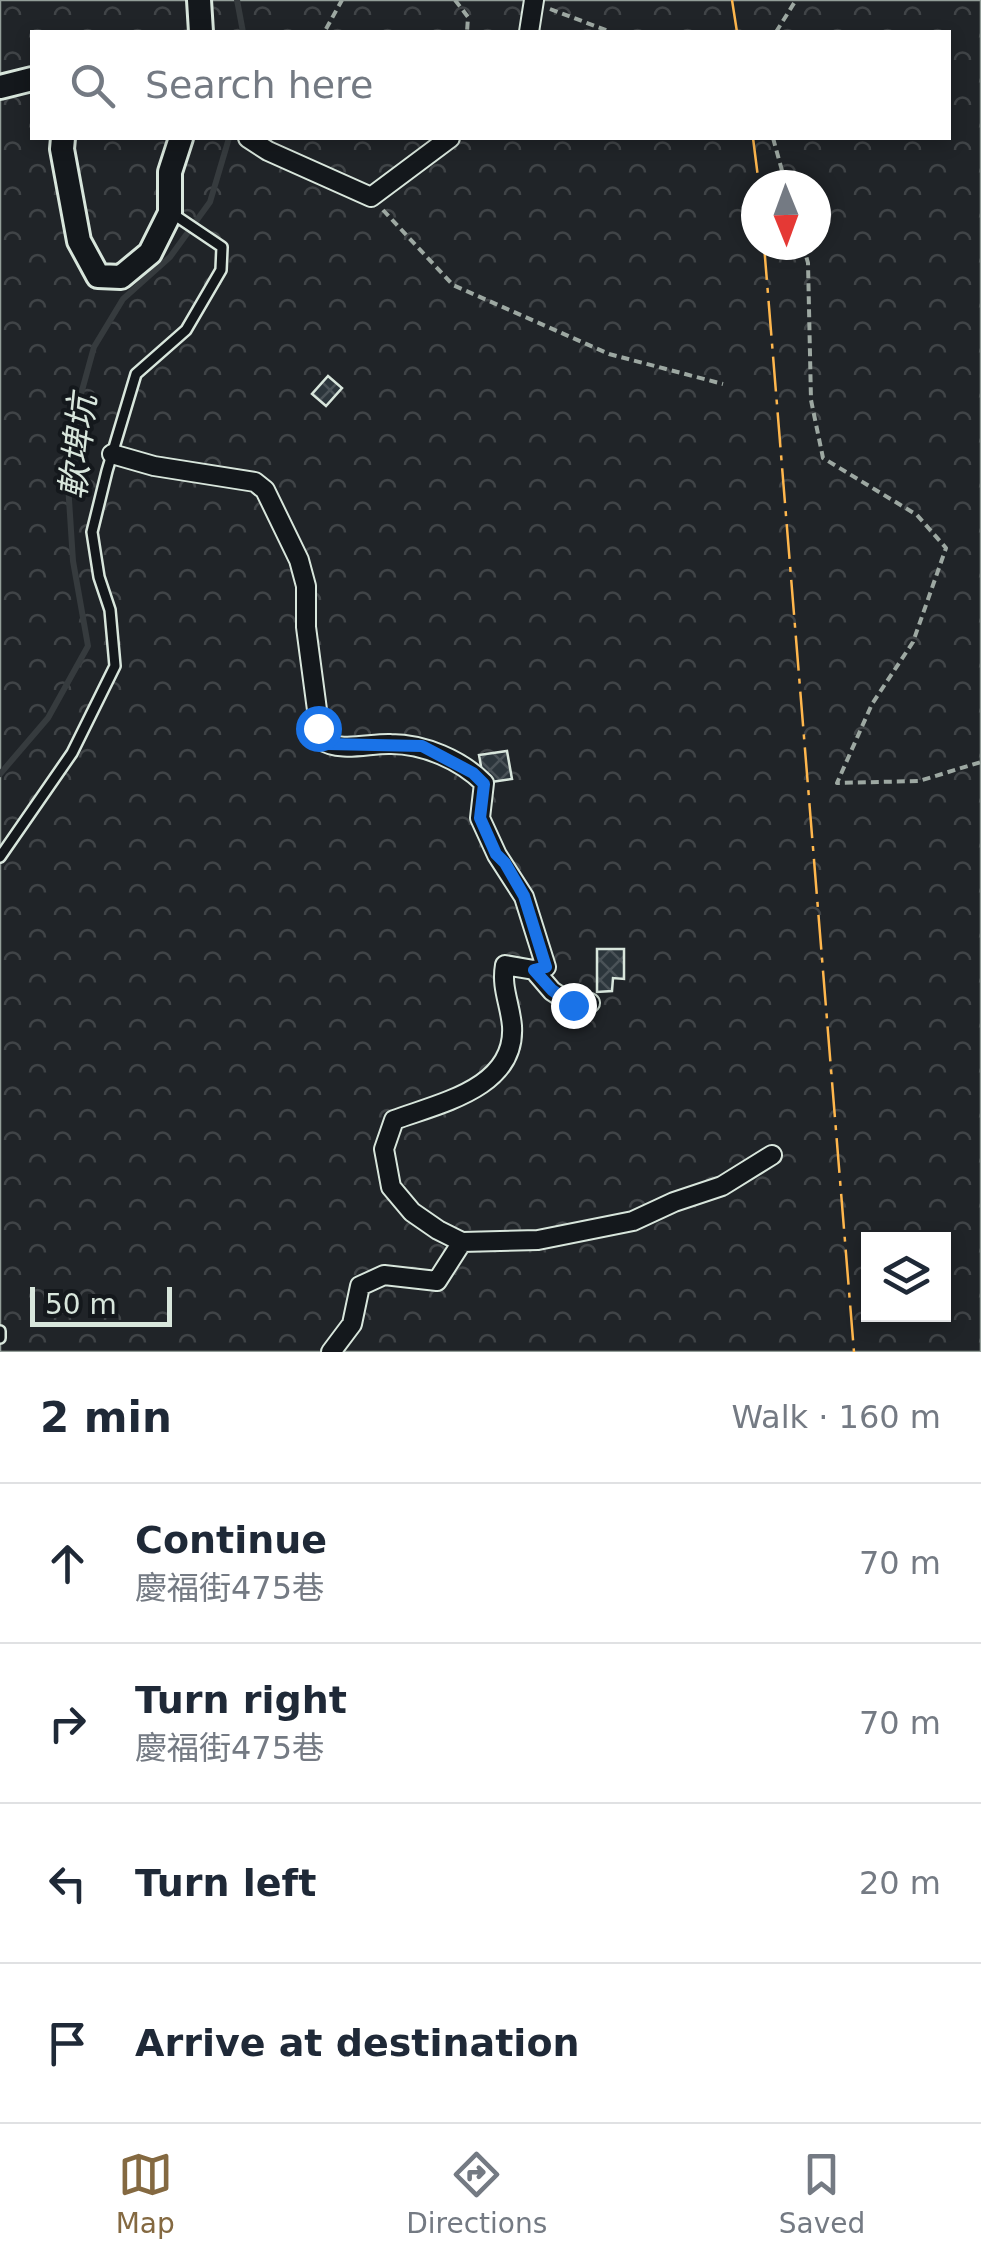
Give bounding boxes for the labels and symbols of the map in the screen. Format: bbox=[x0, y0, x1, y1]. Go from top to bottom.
north arrow bbox=[741, 170, 831, 260]
water label: 軟埤坑 bbox=[53, 388, 104, 501]
route start bbox=[296, 706, 342, 752]
route end bbox=[551, 983, 597, 1029]
scale bar bbox=[30, 1282, 172, 1326]

